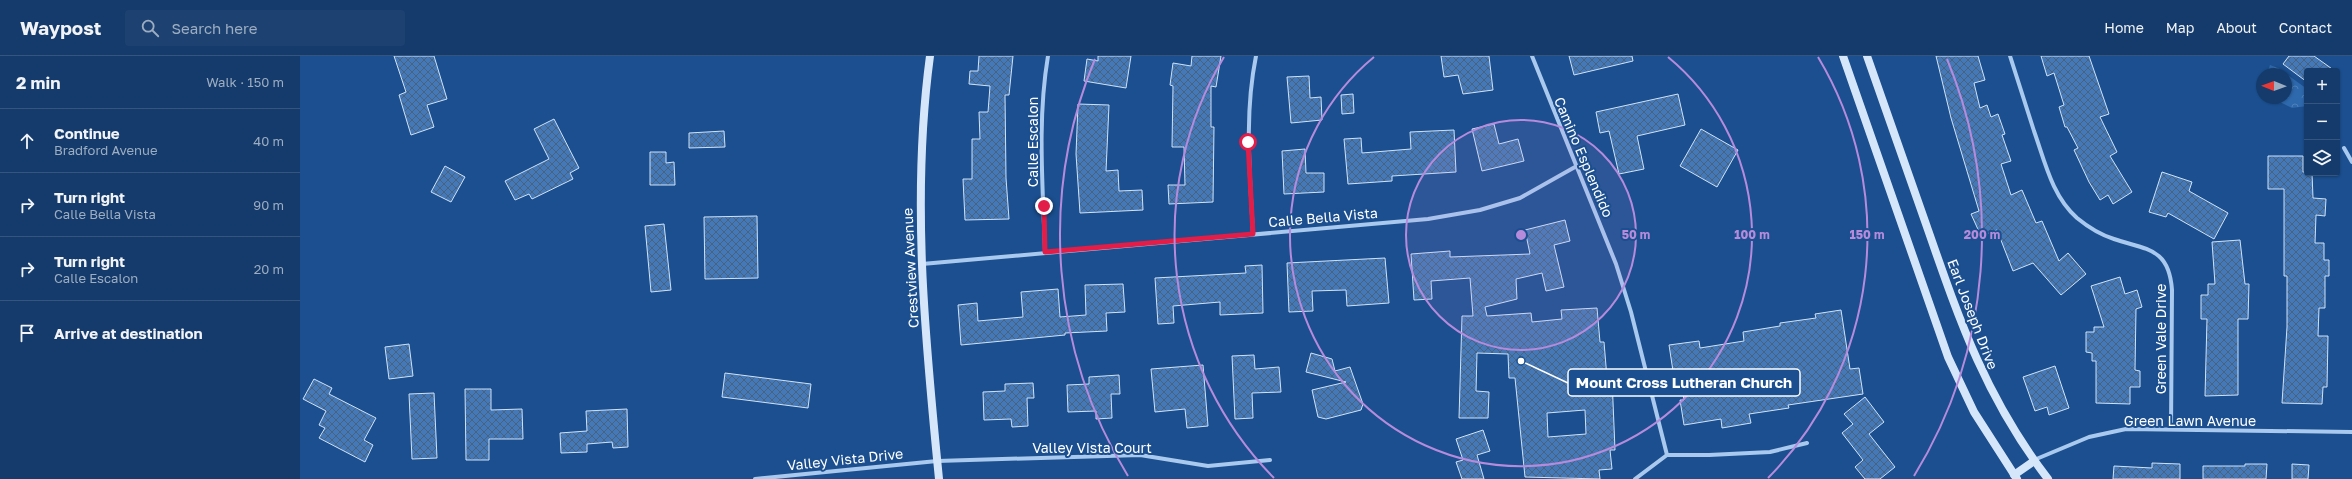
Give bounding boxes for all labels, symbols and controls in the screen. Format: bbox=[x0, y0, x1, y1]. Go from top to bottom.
search box bbox=[125, 10, 405, 46]
text: Waypost bbox=[20, 16, 101, 39]
icon: search bbox=[139, 17, 161, 39]
text: Search here bbox=[171, 19, 257, 37]
text: Home bbox=[2104, 19, 2144, 36]
text: Map bbox=[2166, 19, 2194, 36]
text: About bbox=[2216, 19, 2257, 36]
text: Contact bbox=[2279, 19, 2332, 36]
north arrow bbox=[2256, 68, 2292, 104]
map controls bbox=[2304, 68, 2340, 176]
button: + bbox=[2304, 68, 2340, 104]
text: 2 min bbox=[16, 72, 60, 93]
text: Walk · 150 m bbox=[206, 74, 284, 90]
street label: Camino Esplendido bbox=[1551, 94, 1617, 220]
street label: Calle Escalon bbox=[1024, 97, 1041, 187]
button: − bbox=[2304, 104, 2340, 140]
text: Continue bbox=[54, 124, 120, 142]
icon: ahead bbox=[16, 130, 38, 152]
text: 40 m bbox=[253, 133, 284, 149]
route start bbox=[1239, 133, 1257, 151]
button: layers bbox=[2304, 140, 2340, 176]
text: Bradford Avenue bbox=[54, 142, 157, 158]
text: Turn right bbox=[54, 188, 125, 206]
icon: right bbox=[16, 194, 38, 216]
text: 90 m bbox=[253, 197, 284, 213]
route end bbox=[1035, 197, 1053, 215]
street label: Calle Bella Vista bbox=[1268, 204, 1378, 230]
text: Calle Bella Vista bbox=[54, 206, 156, 222]
street label: Crestview Avenue bbox=[898, 208, 922, 328]
text: 50 m bbox=[1622, 227, 1650, 242]
text: 100 m bbox=[1734, 227, 1770, 242]
text: 150 m bbox=[1850, 227, 1884, 242]
text: 200 m bbox=[1964, 227, 2000, 242]
centre of rings bbox=[1514, 228, 1528, 242]
text: Turn right bbox=[54, 252, 125, 270]
street label: Earl Joseph Drive bbox=[1944, 256, 2002, 372]
icon: right bbox=[16, 258, 38, 280]
text: 20 m bbox=[254, 261, 284, 277]
text: Calle Escalon bbox=[54, 270, 138, 286]
street label: Green Vale Drive bbox=[2152, 284, 2169, 394]
icon: arrive bbox=[16, 322, 38, 344]
text: Arrive at destination bbox=[54, 324, 203, 342]
callout: Mount Cross Lutheran Church bbox=[1568, 369, 1800, 396]
text: Mount Cross Lutheran Church bbox=[1576, 373, 1792, 391]
street label: Green Lawn Avenue bbox=[2124, 412, 2256, 429]
street label: Valley Vista Court bbox=[1032, 439, 1152, 456]
street label: Valley Vista Drive bbox=[786, 444, 904, 474]

